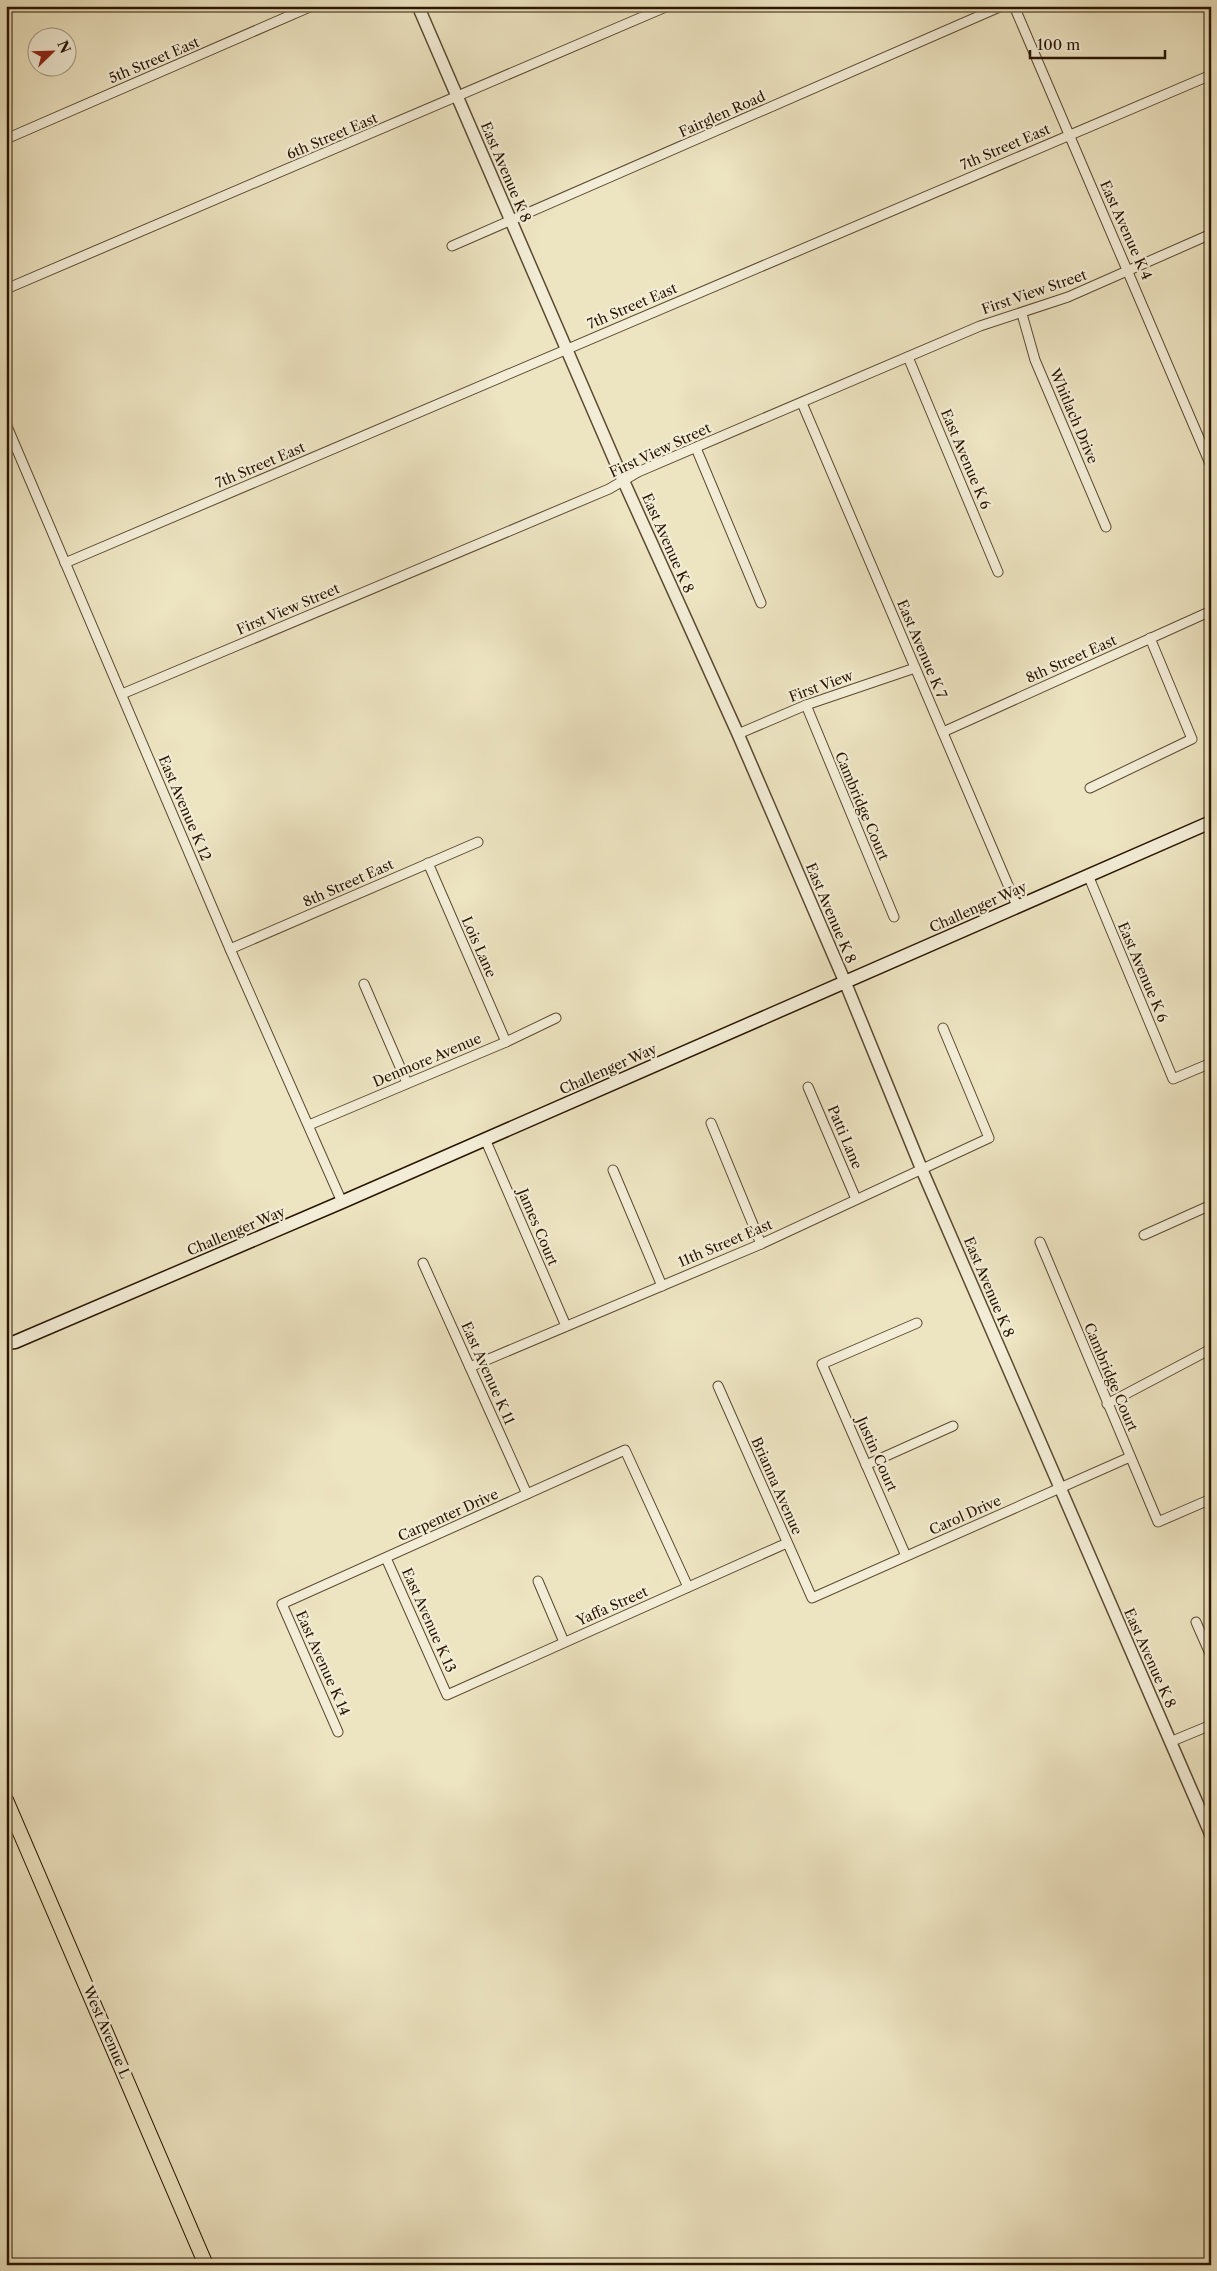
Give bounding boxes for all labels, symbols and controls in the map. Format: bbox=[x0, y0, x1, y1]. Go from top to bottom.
north arrow bbox=[28, 28, 78, 78]
scale bar bbox=[1030, 28, 1164, 60]
street label: 5th Street East bbox=[106, 33, 202, 87]
text: 100 m bbox=[1037, 35, 1080, 54]
text: N bbox=[53, 38, 75, 56]
street label: Fairglen Road bbox=[676, 87, 768, 141]
street label: 6th Street East bbox=[284, 109, 380, 163]
street label: East Avenue K 8 bbox=[477, 119, 535, 225]
street label: 7th Street East bbox=[957, 120, 1053, 174]
street label: East Avenue K 4 bbox=[1096, 177, 1156, 283]
street label: First View Street bbox=[979, 266, 1089, 318]
street label: 7th Street East bbox=[584, 279, 680, 333]
street label: Whitlach Drive bbox=[1046, 365, 1102, 466]
street label: East Avenue K 6 bbox=[937, 406, 995, 512]
street label: First View Street bbox=[606, 419, 714, 481]
street label: 7th Street East bbox=[212, 438, 308, 492]
street label: East Avenue K 8 bbox=[638, 490, 698, 596]
street label: First View Street bbox=[234, 579, 342, 639]
street label: East Avenue K 7 bbox=[893, 597, 951, 701]
street label: 8th Street East bbox=[1023, 631, 1119, 687]
street label: First View bbox=[786, 666, 856, 706]
street label: Cambridge Court bbox=[831, 749, 893, 863]
street label: East Avenue K 12 bbox=[155, 753, 215, 863]
street label: 8th Street East bbox=[300, 855, 396, 911]
street label: East Avenue K 8 bbox=[802, 860, 860, 966]
street label: Challenger Way bbox=[926, 877, 1030, 937]
street label: Lois Lane bbox=[458, 914, 501, 980]
street label: East Avenue K 6 bbox=[1114, 919, 1172, 1025]
street label: Denmore Avenue bbox=[370, 1029, 484, 1091]
street label: Challenger Way bbox=[556, 1039, 660, 1099]
street label: Patti Lane bbox=[824, 1102, 867, 1172]
street label: James Court bbox=[513, 1184, 562, 1268]
street label: Challenger Way bbox=[184, 1202, 288, 1260]
street label: 11th Street East bbox=[675, 1215, 775, 1271]
street label: East Avenue K 8 bbox=[960, 1234, 1018, 1340]
street label: East Avenue K 11 bbox=[457, 1319, 519, 1427]
street label: Cambridge Court bbox=[1080, 1320, 1142, 1434]
street label: Justin Court bbox=[852, 1412, 902, 1494]
street label: Brianna Avenue bbox=[747, 1434, 807, 1538]
street label: Carpenter Drive bbox=[395, 1485, 501, 1545]
street label: Carol Drive bbox=[926, 1491, 1004, 1539]
street label: East Avenue K 13 bbox=[398, 1565, 460, 1675]
street label: Yaffa Street bbox=[573, 1582, 651, 1630]
street label: East Avenue K 8 bbox=[1120, 1605, 1180, 1711]
street label: East Avenue K 14 bbox=[292, 1608, 354, 1718]
street label: West Avenue L bbox=[79, 1982, 135, 2081]

